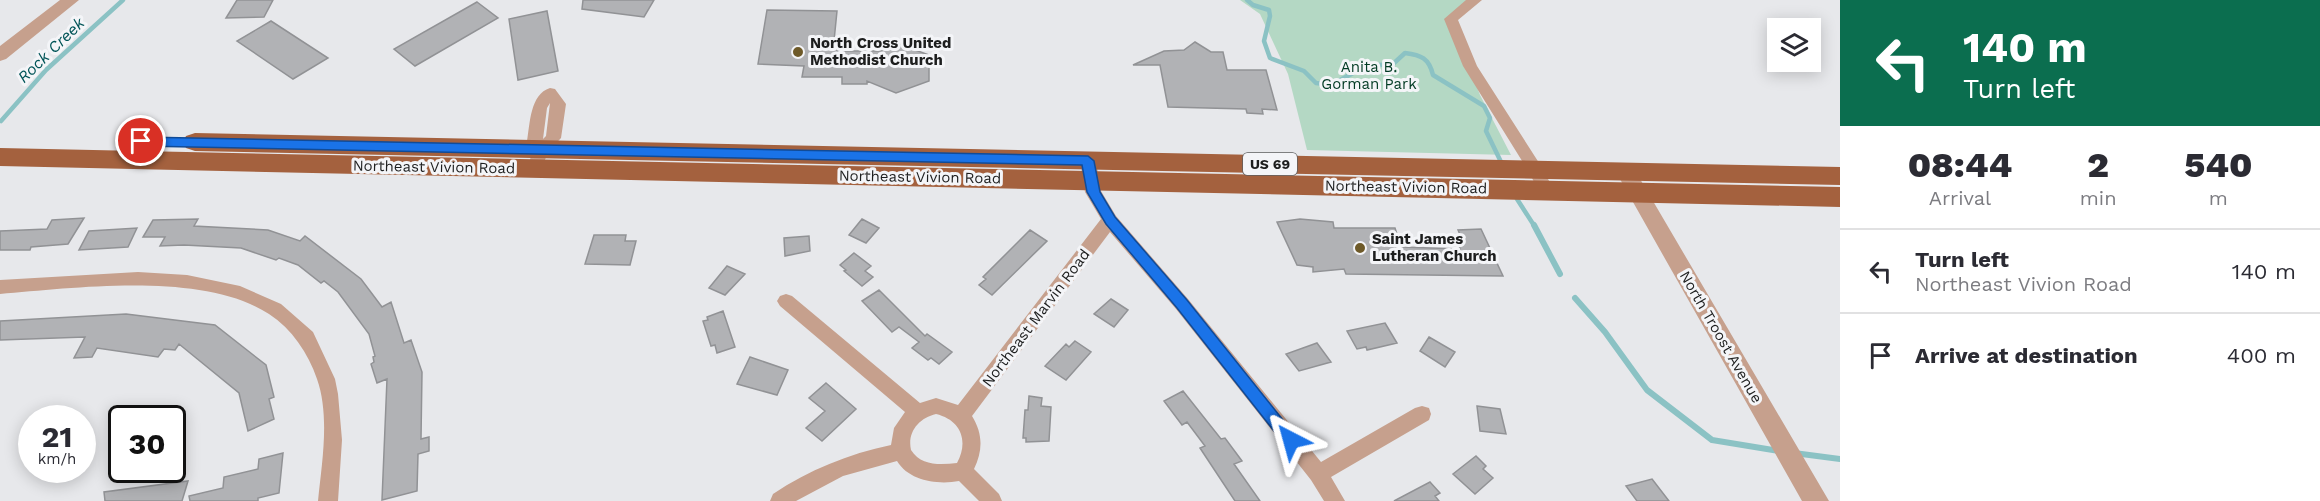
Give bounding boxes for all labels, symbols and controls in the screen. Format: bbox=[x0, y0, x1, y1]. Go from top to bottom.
water label: Rock Creek bbox=[14, 13, 89, 87]
map controls bbox=[1767, 18, 1821, 72]
button: layers bbox=[1767, 18, 1821, 72]
text: 140 m bbox=[1963, 23, 2087, 72]
icon: left bbox=[1864, 24, 1942, 102]
place label: North Cross United Methodist Church bbox=[810, 34, 951, 69]
marker: North Cross United Methodist Church bbox=[791, 45, 805, 59]
park label: Anita B. Gorman Park bbox=[1321, 58, 1417, 93]
text: Turn left bbox=[1963, 73, 2075, 105]
pin bbox=[115, 115, 166, 166]
icon: arrive bbox=[124, 124, 157, 157]
text: 08:44 bbox=[1908, 144, 2012, 186]
text: 2 bbox=[2087, 144, 2109, 186]
text: 540 bbox=[2184, 144, 2252, 186]
road number: US 69 bbox=[1243, 153, 1297, 175]
street label: Northeast Vivion Road bbox=[353, 157, 515, 177]
street label: Northeast Vivion Road bbox=[839, 167, 1001, 187]
street label: Northeast Vivion Road bbox=[1325, 177, 1487, 197]
text: Arrival bbox=[1929, 186, 1991, 210]
text: min bbox=[2080, 186, 2117, 210]
text: m bbox=[2209, 186, 2228, 210]
place label: Saint James Lutheran Church bbox=[1372, 230, 1497, 265]
marker: Saint James Lutheran Church bbox=[1353, 241, 1367, 255]
street label: Northeast Marvin Road bbox=[978, 246, 1094, 390]
text: Turn left bbox=[1915, 247, 2009, 272]
icon: left bbox=[1864, 255, 1897, 288]
text: 140 m bbox=[2232, 259, 2296, 284]
street label: North Troost Avenue bbox=[1676, 268, 1766, 406]
text: Northeast Vivion Road bbox=[1915, 272, 2132, 296]
icon: arrive bbox=[1864, 339, 1897, 372]
text: Arrive at destination bbox=[1915, 343, 2138, 368]
text: 400 m bbox=[2227, 343, 2296, 368]
speed limit sign: 30 bbox=[108, 405, 186, 483]
position arrow bbox=[1259, 408, 1323, 472]
text: 21 bbox=[42, 419, 72, 454]
text: km/h bbox=[38, 450, 76, 468]

